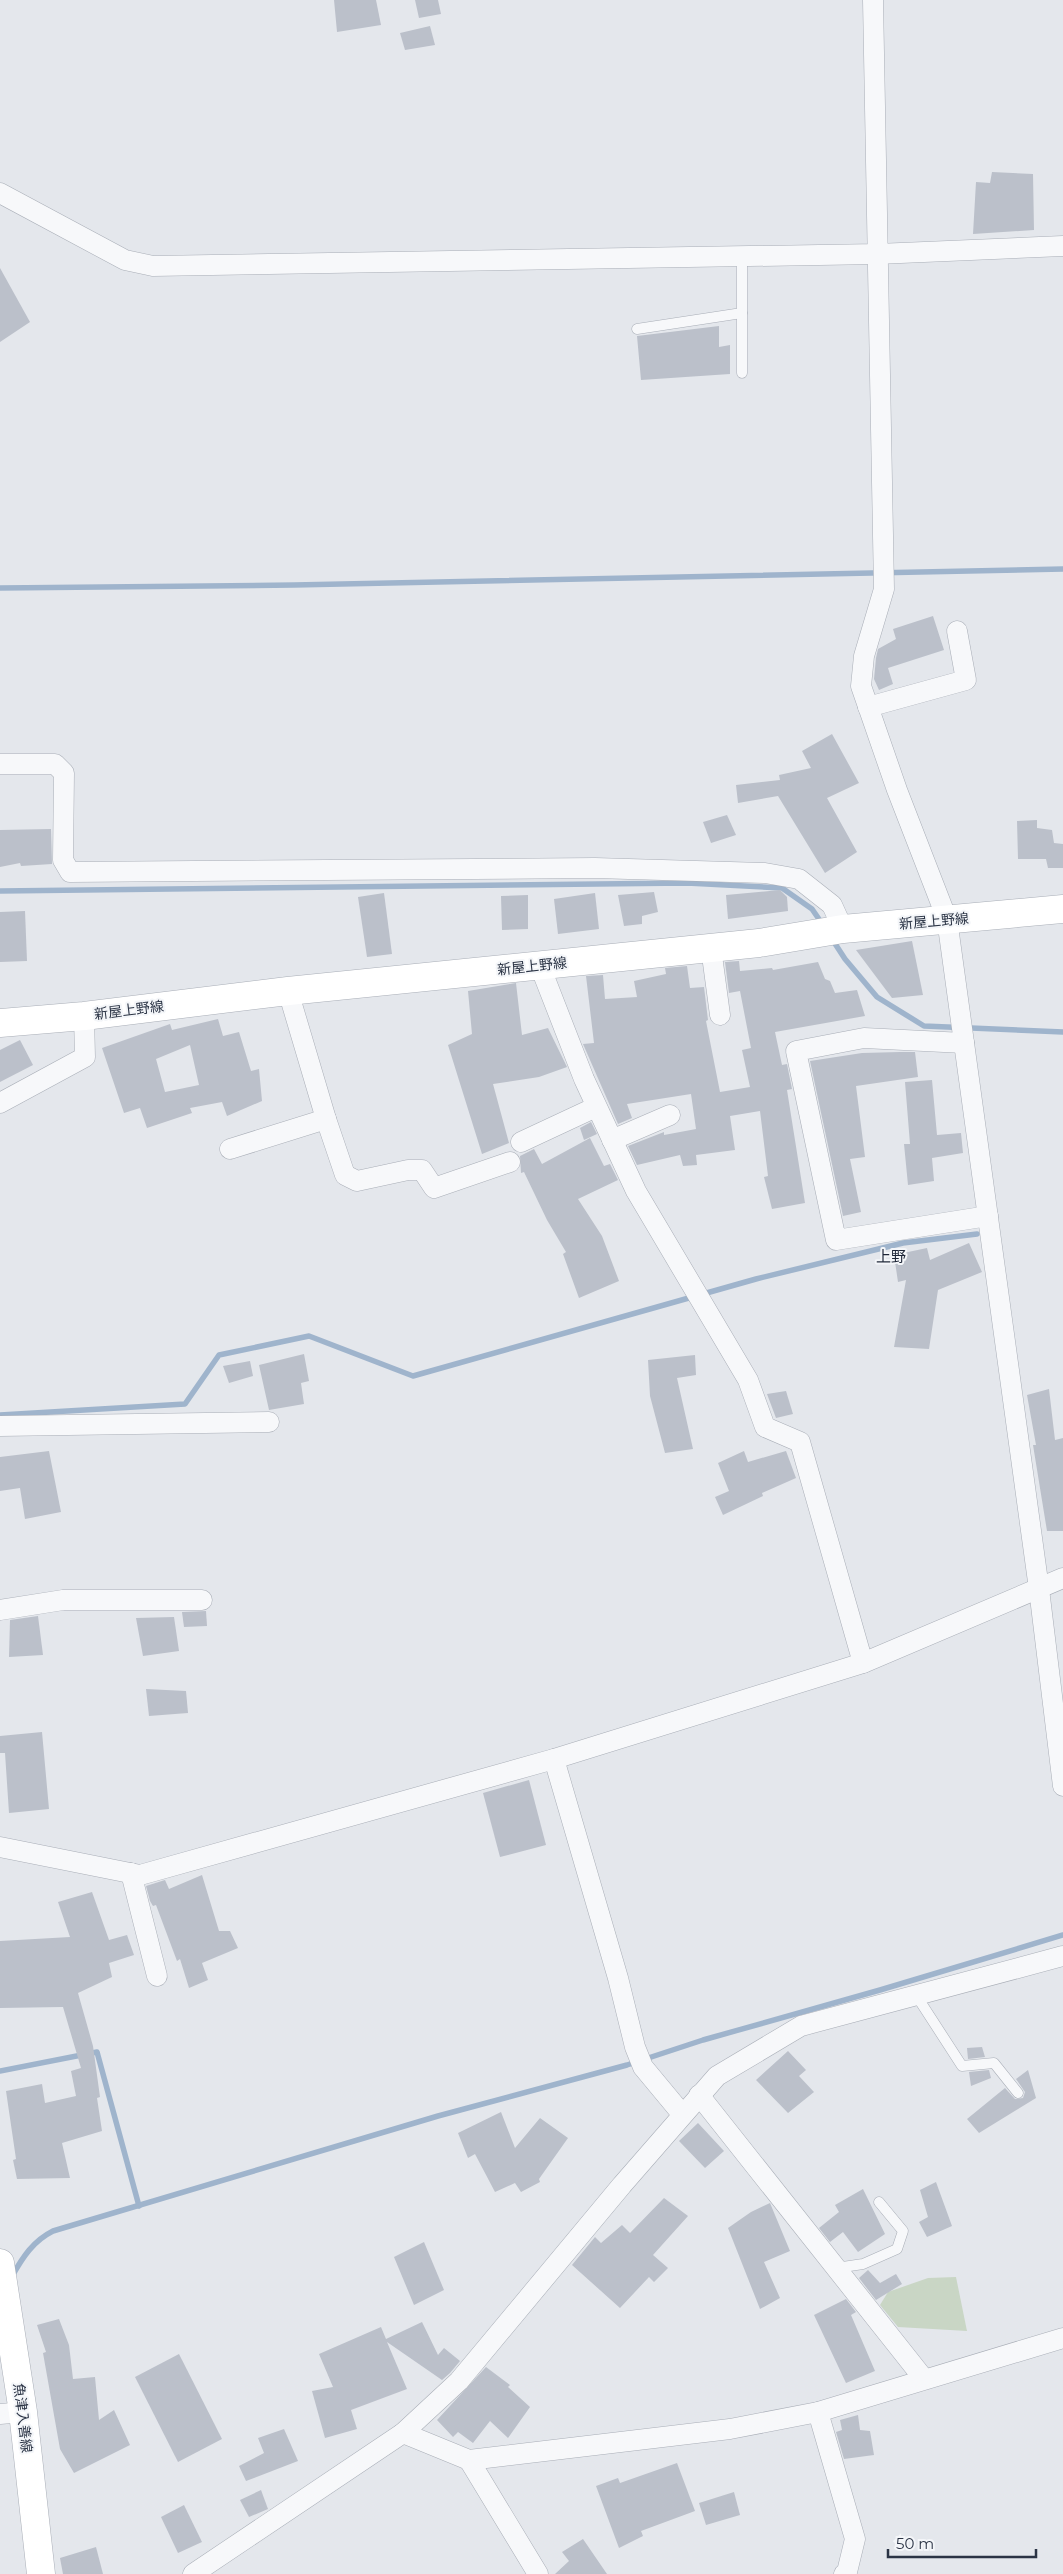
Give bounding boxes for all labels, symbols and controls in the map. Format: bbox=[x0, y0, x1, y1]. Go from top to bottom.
street label: 新屋上野線 bbox=[898, 909, 970, 933]
street label: 新屋上野線 bbox=[496, 953, 568, 979]
street label: 新屋上野線 bbox=[93, 997, 165, 1023]
district label: 上野 bbox=[876, 1247, 906, 1266]
street label: 魚津入善線 bbox=[10, 2382, 36, 2454]
scale bar bbox=[888, 2526, 1036, 2558]
text: 50 m bbox=[896, 2534, 934, 2553]

